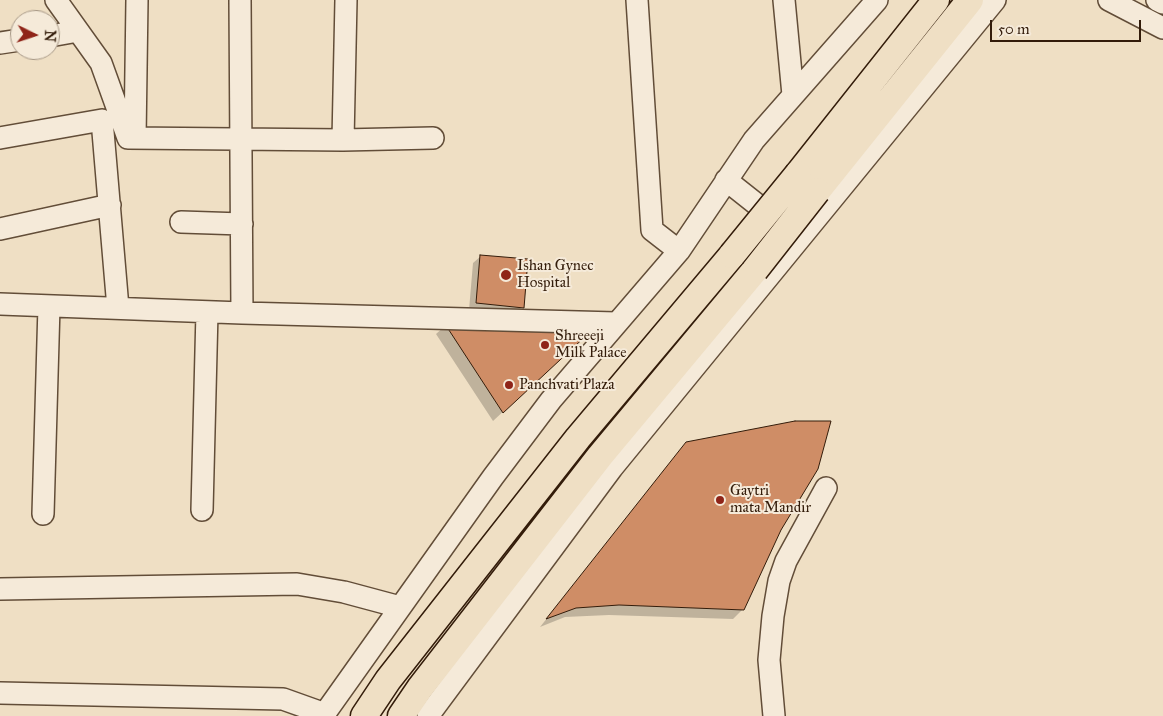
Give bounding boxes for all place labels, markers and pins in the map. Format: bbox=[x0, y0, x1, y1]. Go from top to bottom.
place label: Ishan Gynec Hospital bbox=[517, 257, 593, 292]
marker: Ishan Gynec Hospital bbox=[499, 268, 513, 282]
place label: Shreeeji Milk Palace bbox=[555, 327, 626, 362]
marker: Shreeeji Milk Palace bbox=[539, 339, 551, 351]
place label: Panchvati Plaza bbox=[519, 376, 615, 394]
marker: Panchvati Plaza bbox=[503, 379, 515, 391]
place label: Gaytri mata Mandir bbox=[730, 482, 811, 517]
marker: Gaytri mata Mandir bbox=[714, 494, 726, 506]

